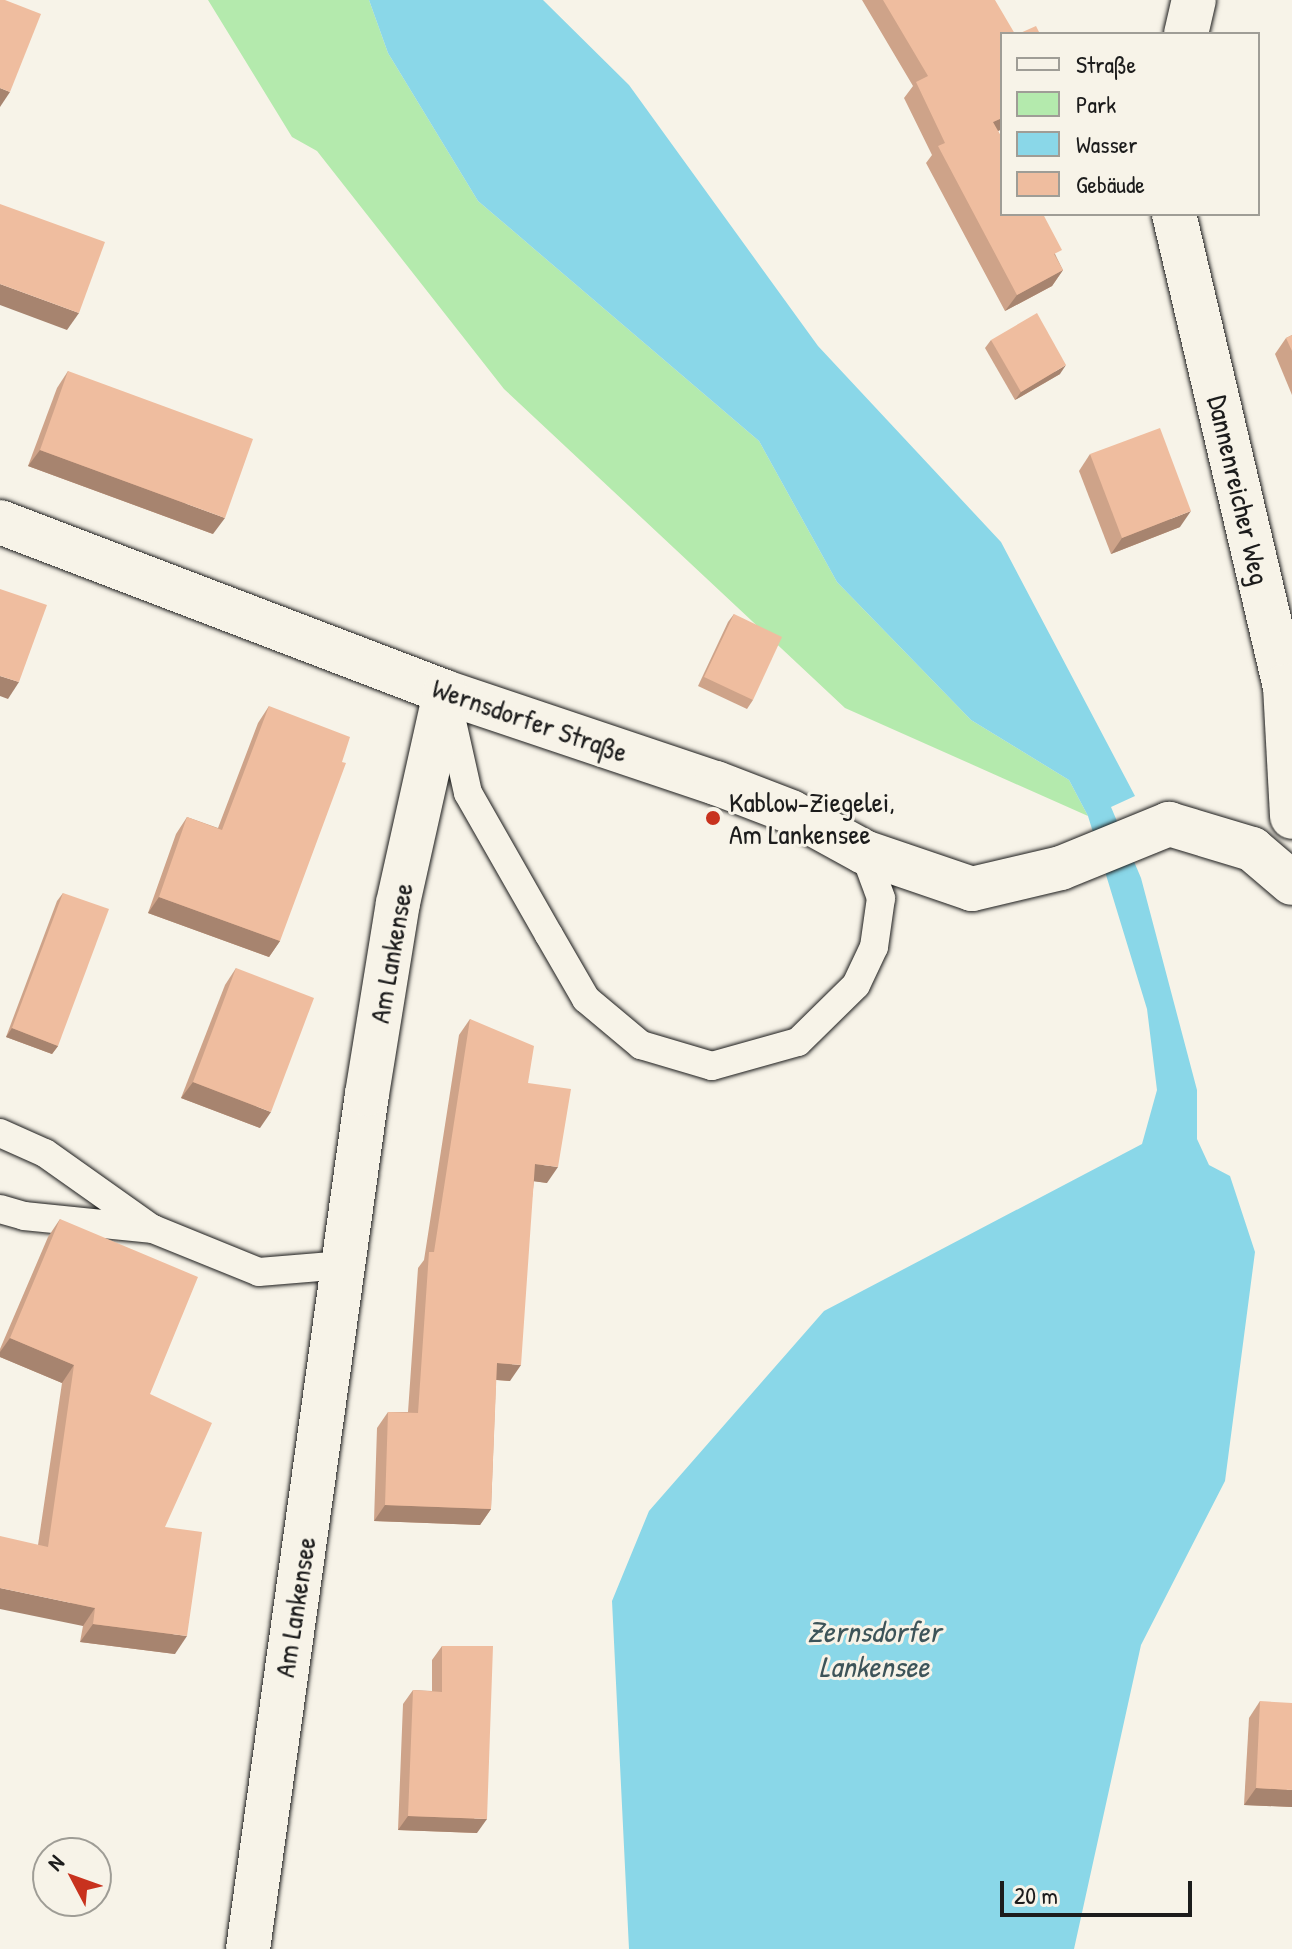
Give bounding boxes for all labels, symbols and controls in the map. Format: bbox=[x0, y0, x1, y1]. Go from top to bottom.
legend bbox=[1000, 32, 1260, 216]
text: Straße bbox=[1076, 48, 1136, 80]
text: Park bbox=[1076, 88, 1116, 120]
text: Wasser bbox=[1076, 128, 1137, 160]
text: Gebäude bbox=[1076, 168, 1145, 200]
street label: Dannenreicher Weg bbox=[1201, 392, 1277, 588]
street label: Wernsdorfer Straße bbox=[428, 671, 632, 769]
place label: Kablow-Ziegelei, Am Lankensee bbox=[729, 785, 895, 851]
marker: Kablow-Ziegelei, Am Lankensee bbox=[704, 809, 722, 827]
street label: Am Lankensee bbox=[362, 880, 420, 1026]
street label: Am Lankensee bbox=[267, 1534, 323, 1680]
water label: Zernsdorfer Lankensee bbox=[807, 1613, 941, 1684]
north arrow bbox=[32, 1837, 112, 1917]
text: N bbox=[40, 1848, 71, 1877]
scale bar bbox=[1004, 1865, 1196, 1915]
text: 20 m bbox=[1014, 1879, 1058, 1911]

